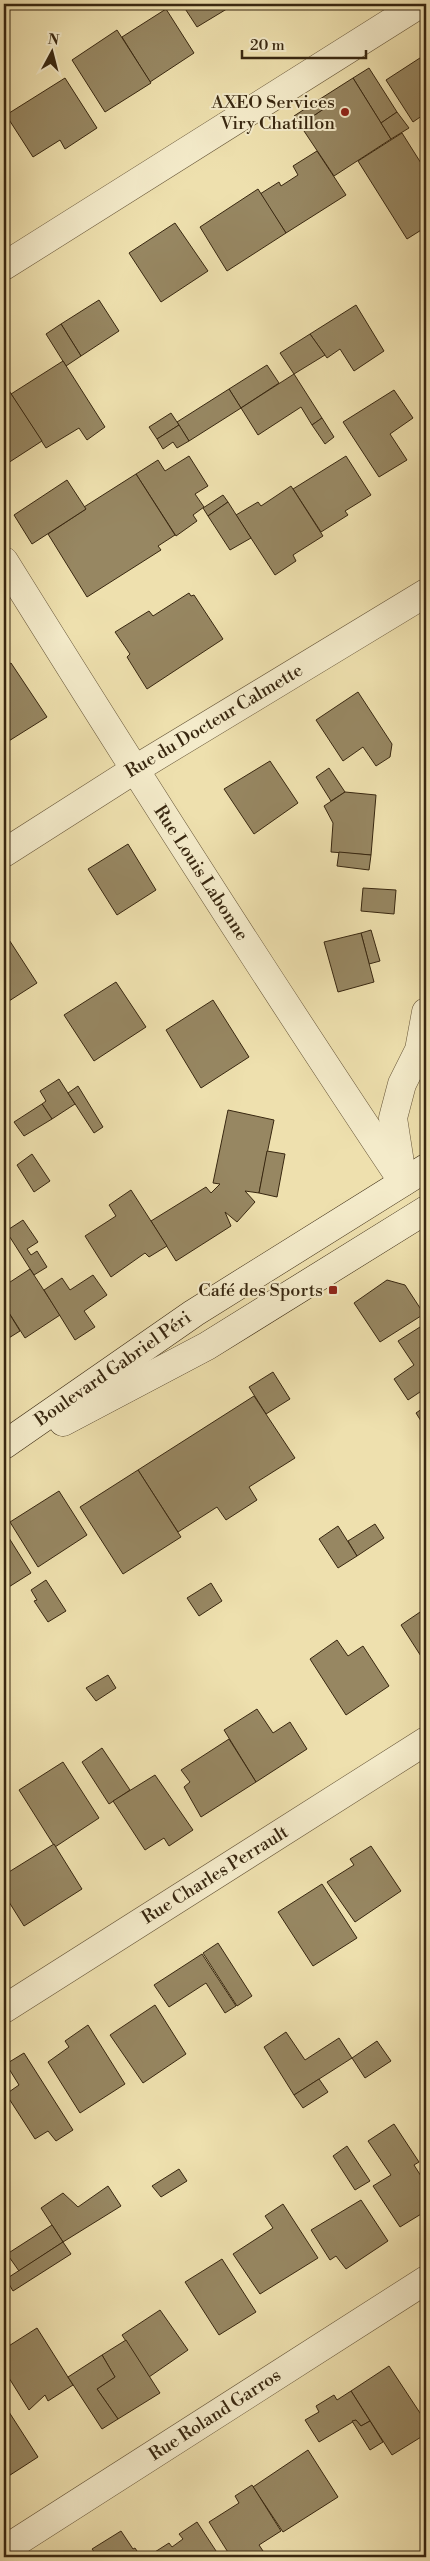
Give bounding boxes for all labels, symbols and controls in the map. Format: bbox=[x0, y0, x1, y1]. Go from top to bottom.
north arrow bbox=[28, 28, 78, 78]
scale bar bbox=[242, 28, 366, 60]
text: N bbox=[47, 30, 60, 50]
text: 20 m bbox=[250, 36, 285, 55]
place label: AXEO Services Viry Chatillon bbox=[211, 91, 335, 135]
marker: AXEO Services Viry Chatillon bbox=[339, 106, 351, 118]
street label: Rue du Docteur Calmette bbox=[121, 659, 307, 783]
street label: Rue Louis Labonne bbox=[149, 801, 253, 945]
place label: Café des Sports bbox=[198, 1279, 323, 1302]
marker: Café des Sports bbox=[327, 1284, 339, 1296]
street label: Boulevard Gabriel Péri bbox=[29, 1306, 196, 1432]
street label: Rue Charles Perrault bbox=[138, 1820, 293, 1929]
street label: Rue Roland Garros bbox=[145, 2364, 286, 2466]

